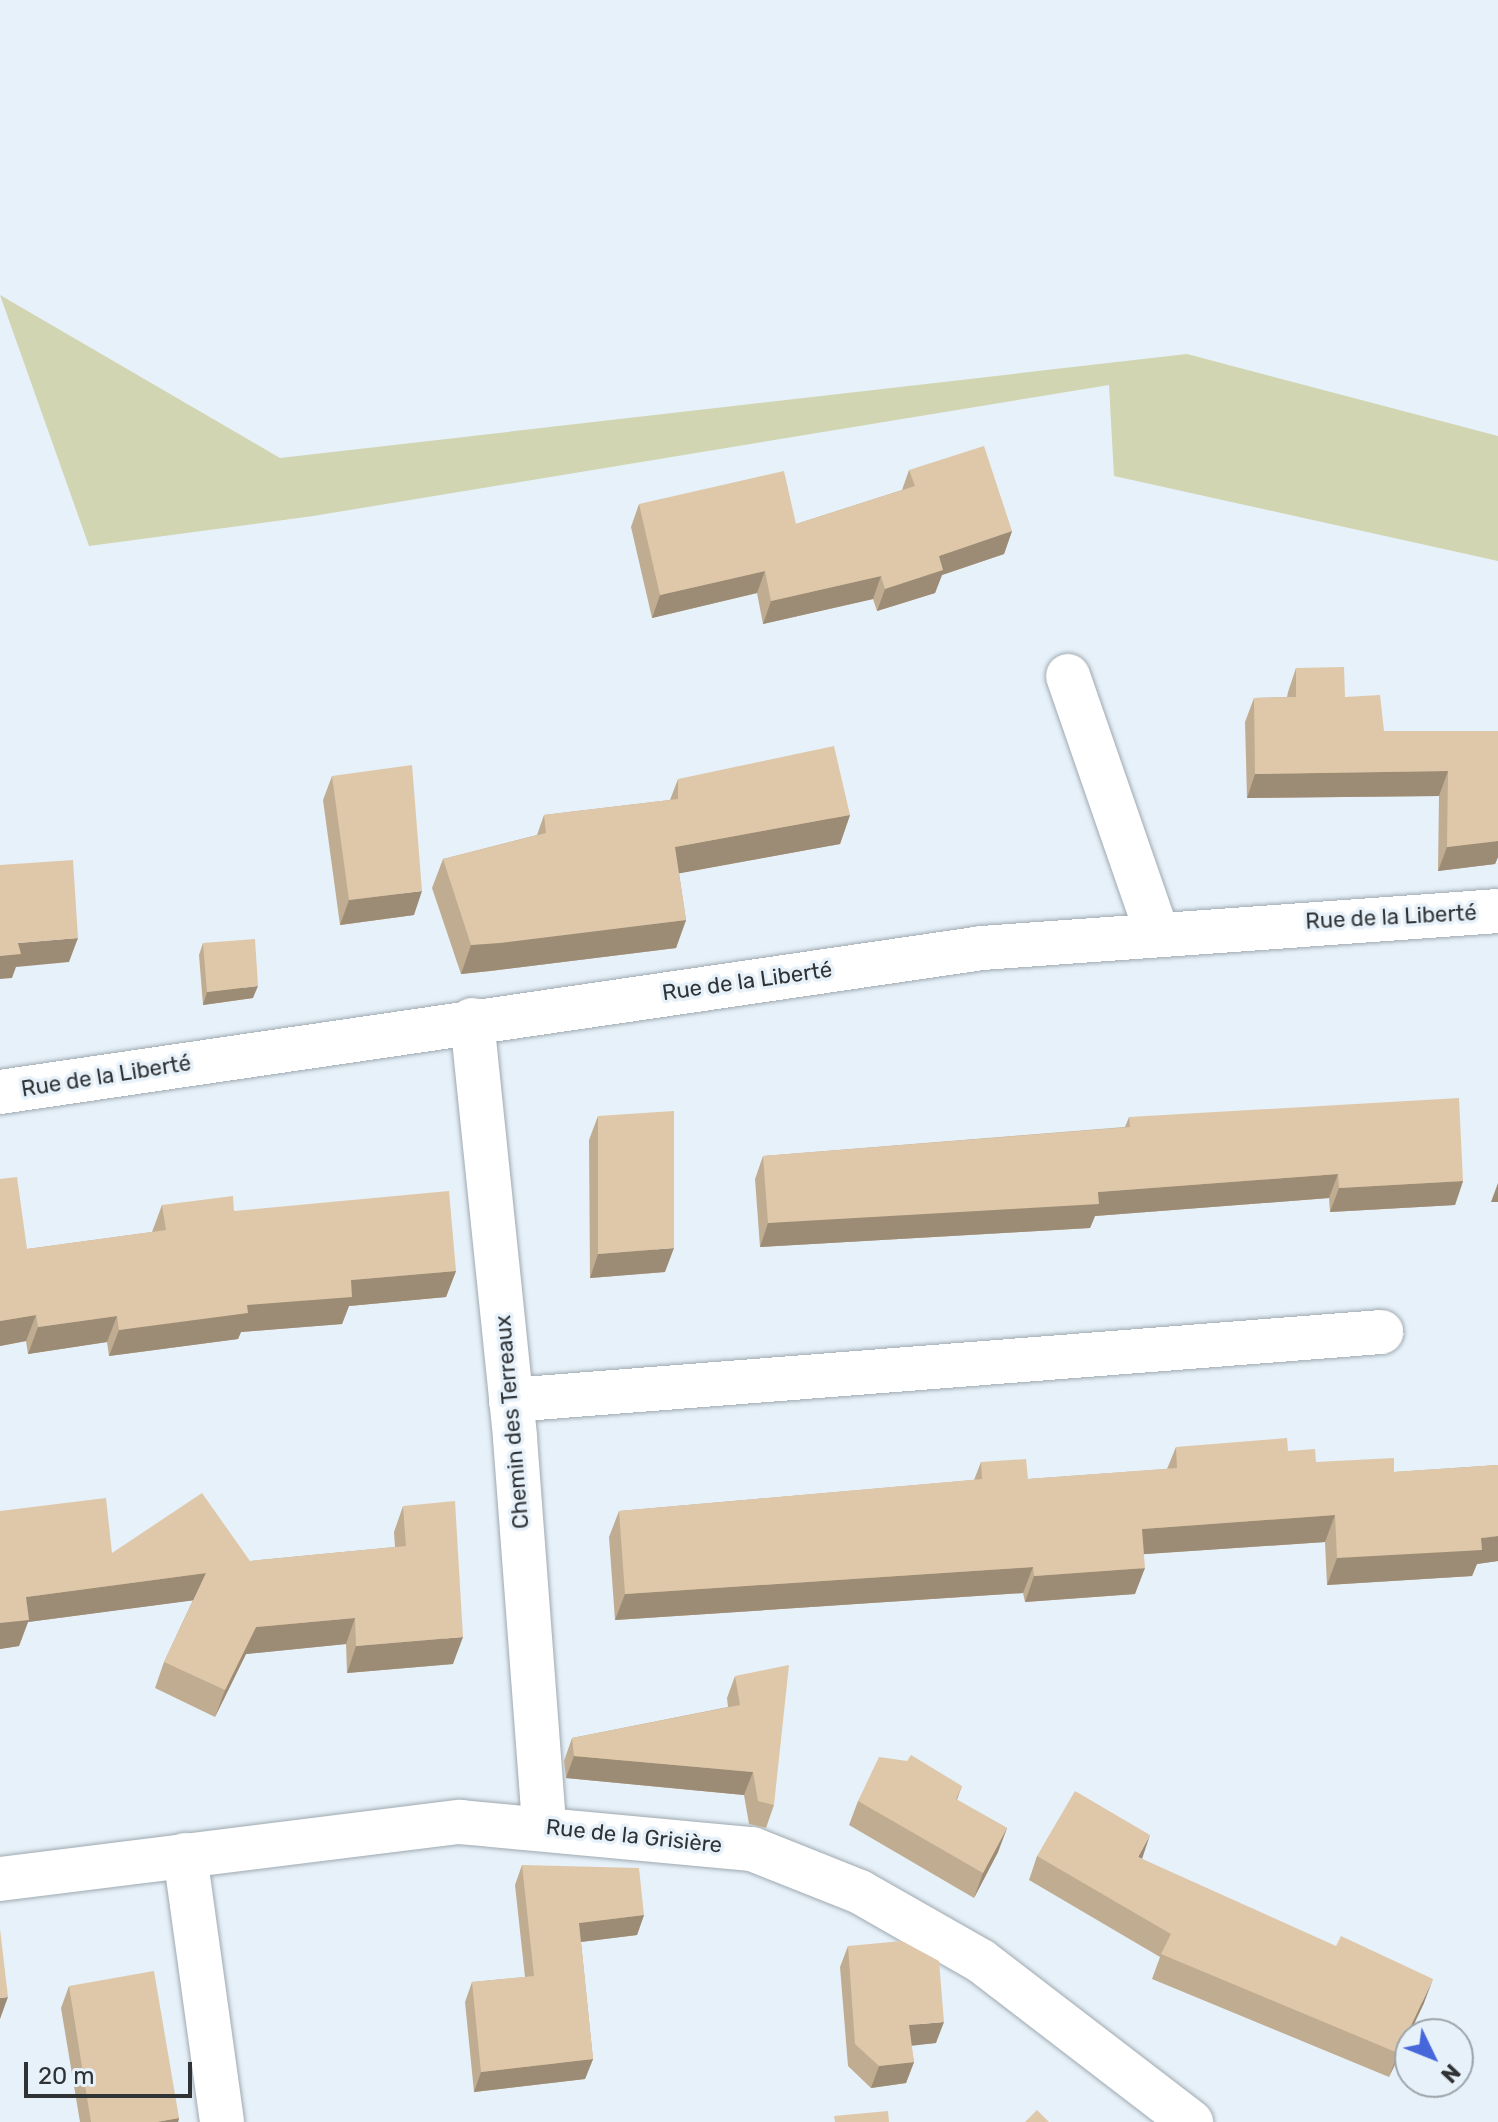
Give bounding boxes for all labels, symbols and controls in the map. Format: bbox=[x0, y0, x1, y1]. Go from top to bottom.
street label: Rue de la Liberté bbox=[1305, 899, 1477, 935]
street label: Rue de la Liberté bbox=[660, 956, 834, 1006]
street label: Rue de la Liberté bbox=[19, 1050, 193, 1102]
street label: Chemin des Terreaux bbox=[489, 1314, 535, 1530]
street label: Rue de la Grisière bbox=[545, 1814, 723, 1858]
north arrow bbox=[1394, 2018, 1474, 2098]
scale bar bbox=[28, 2046, 196, 2096]
text: N bbox=[1435, 2058, 1466, 2088]
text: 20 m bbox=[38, 2062, 95, 2090]

